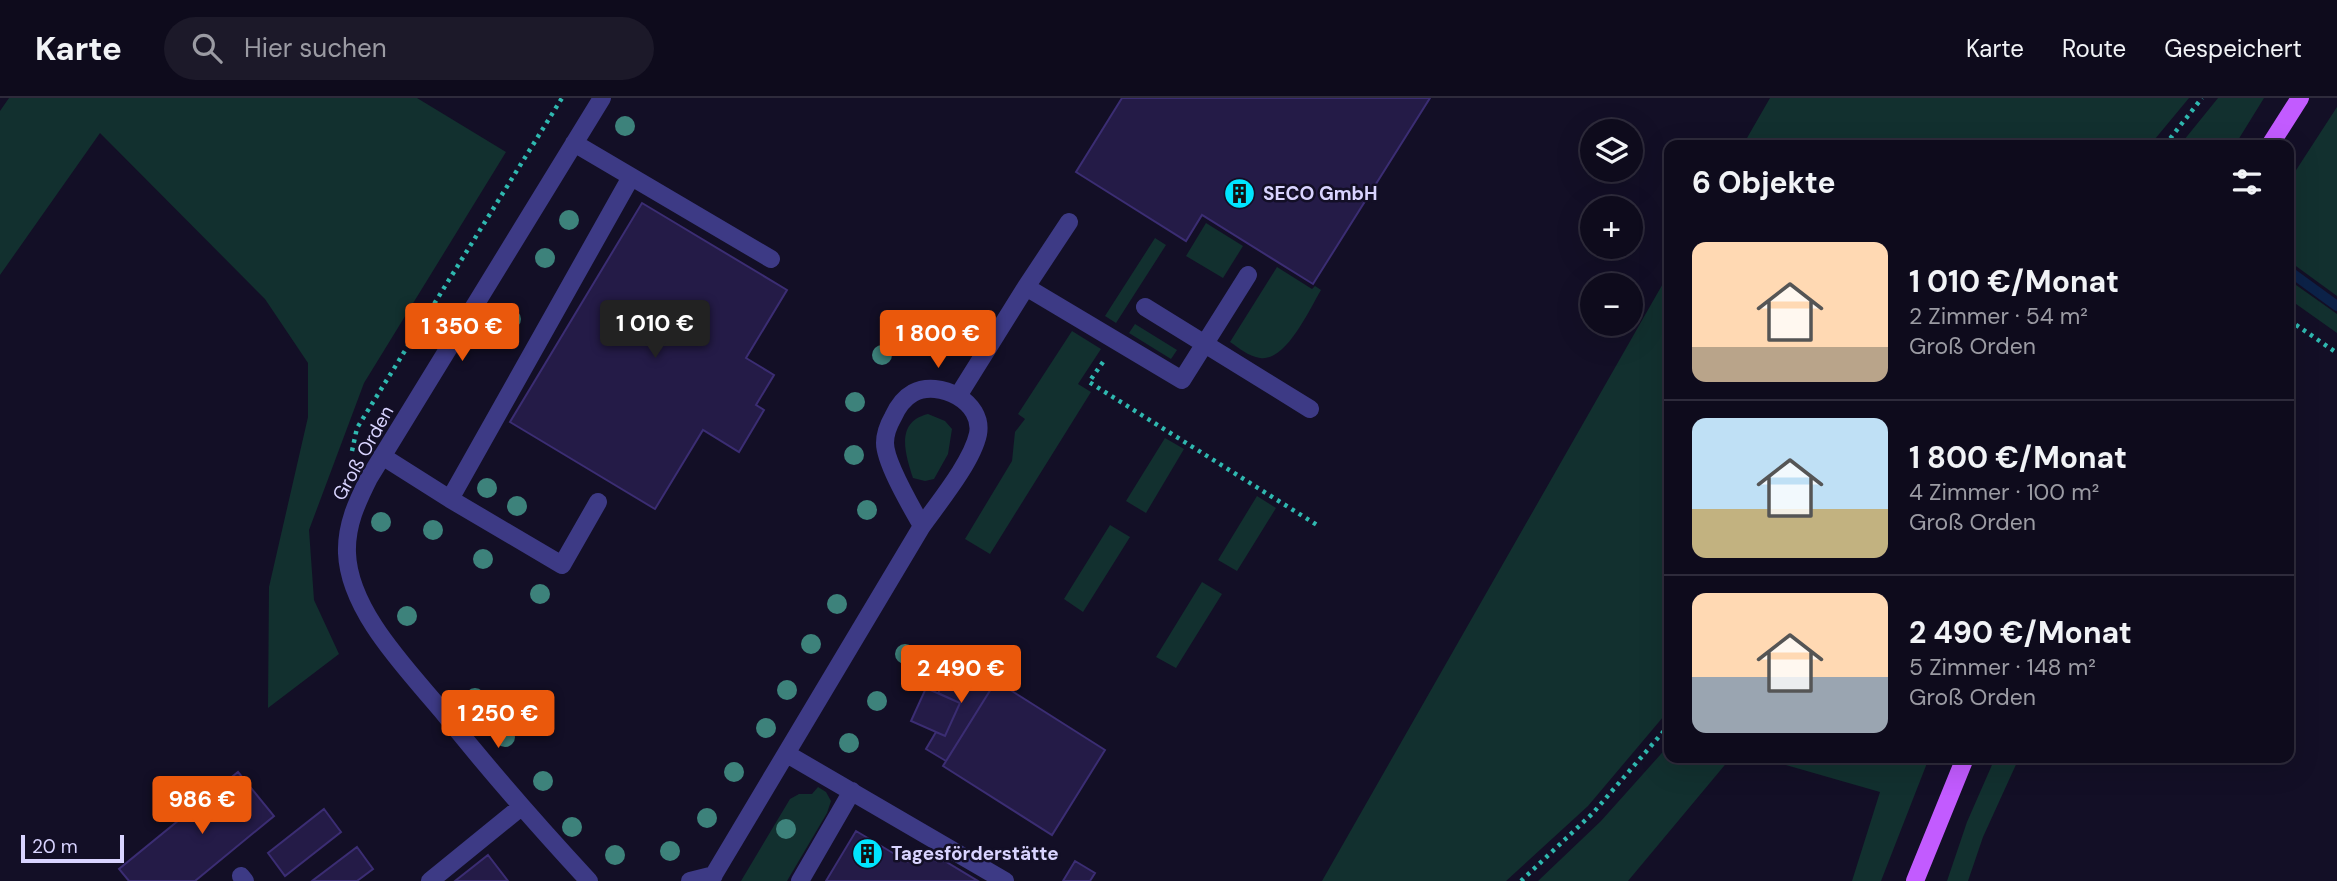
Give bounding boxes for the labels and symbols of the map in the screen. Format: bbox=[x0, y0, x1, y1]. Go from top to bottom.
building icon: SECO GmbH bbox=[1223, 176, 1257, 210]
place label: SECO GmbH bbox=[1263, 181, 1378, 206]
pin: 1 010 € bbox=[590, 300, 720, 360]
pin: 1 350 € bbox=[397, 303, 527, 363]
pin: 1 800 € bbox=[873, 310, 1003, 370]
street label: Groß Orden bbox=[327, 401, 399, 505]
pin: 2 490 € bbox=[896, 646, 1026, 705]
pin: 1 250 € bbox=[433, 690, 563, 750]
pin: 986 € bbox=[153, 776, 251, 836]
scale bar bbox=[21, 832, 124, 864]
building icon: Tagesförderstätte bbox=[851, 836, 885, 870]
place label: Tagesförderstätte bbox=[891, 841, 1059, 866]

